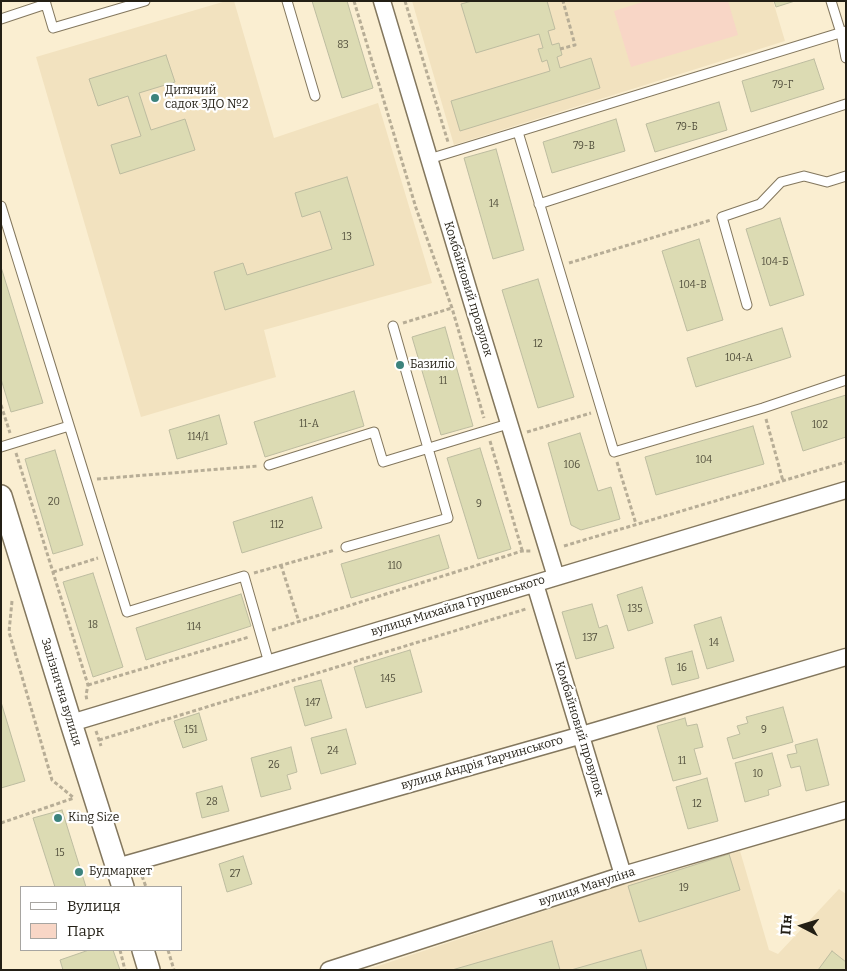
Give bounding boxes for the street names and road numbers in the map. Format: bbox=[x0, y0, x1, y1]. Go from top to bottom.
street label: Комбайновий провулок bbox=[441, 220, 495, 358]
street label: вулиця Михайла Грушевського bbox=[369, 573, 547, 639]
street label: Залізнична вулиця bbox=[38, 636, 84, 748]
street label: Комбайновий провулок bbox=[552, 660, 606, 798]
street label: вулиця Андрія Тарчинського bbox=[399, 733, 565, 793]
street label: вулиця Мануліна bbox=[537, 865, 637, 909]

